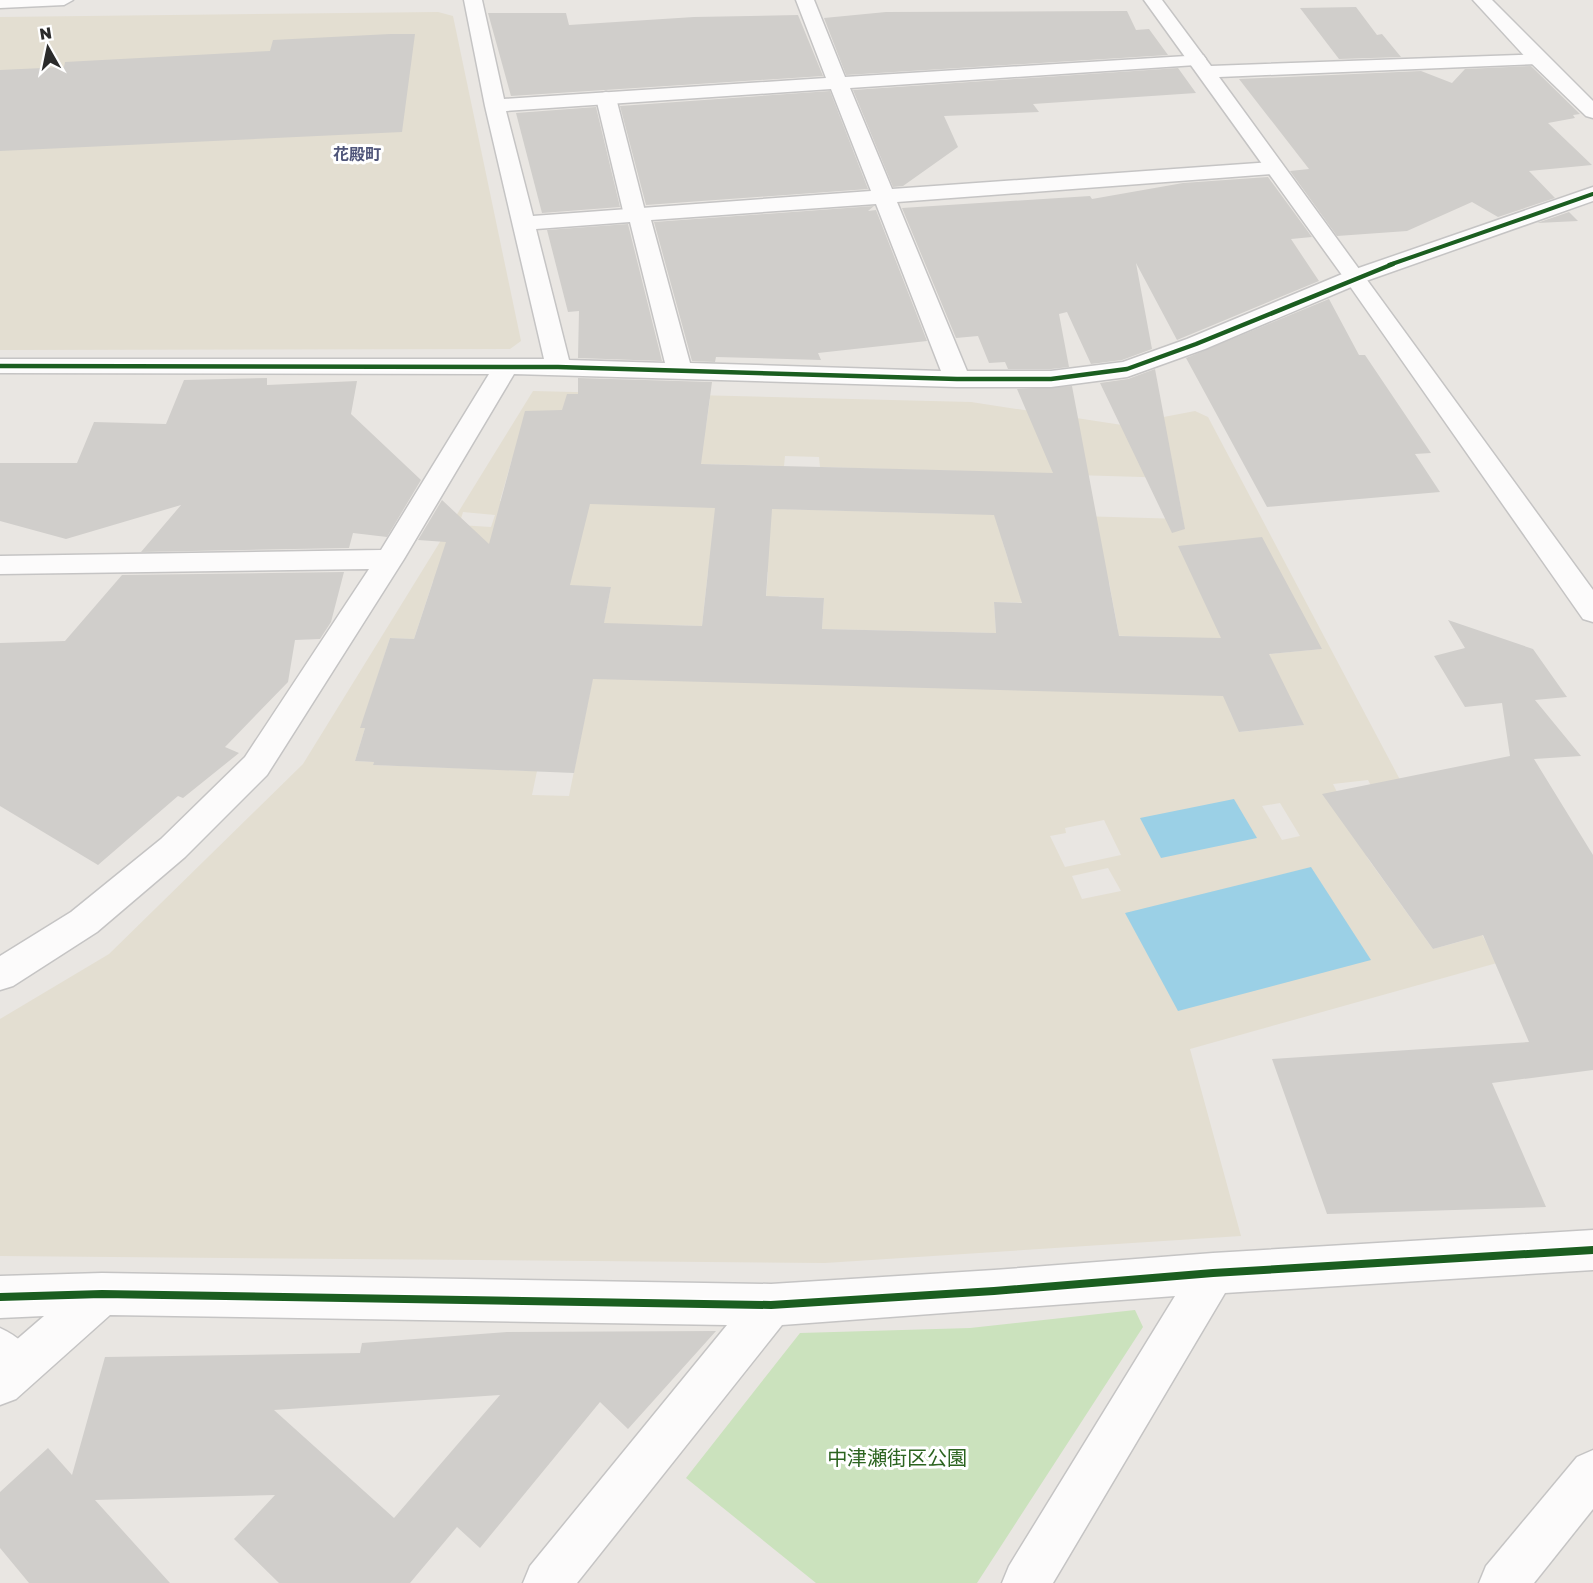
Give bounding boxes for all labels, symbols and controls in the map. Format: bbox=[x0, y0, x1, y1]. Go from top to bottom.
north arrow bbox=[18, 18, 78, 78]
text: N bbox=[38, 22, 53, 44]
district label: 花殿町 bbox=[333, 144, 381, 164]
park label: 中津瀬街区公園 bbox=[827, 1445, 967, 1469]

